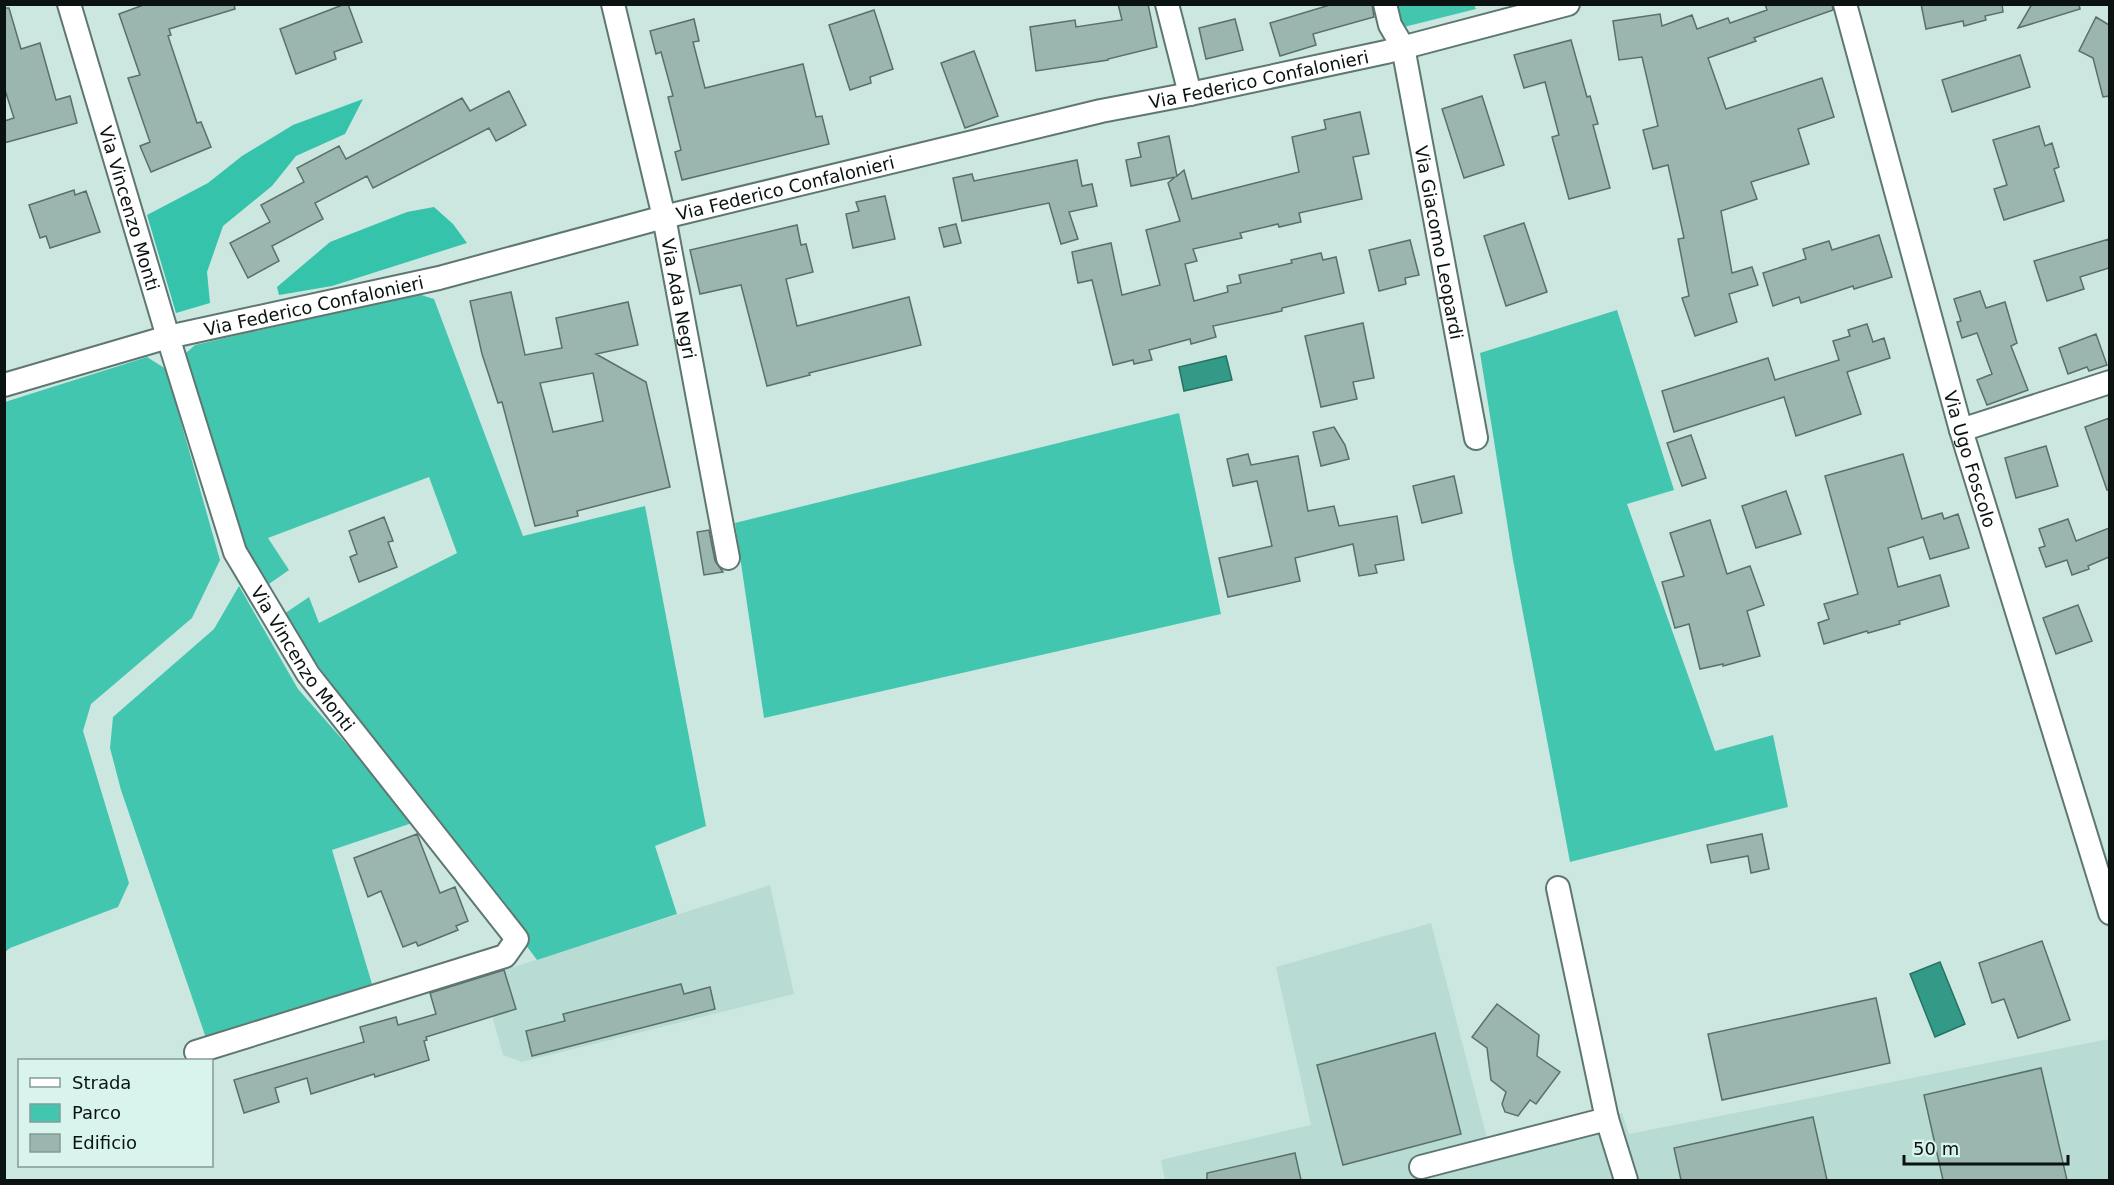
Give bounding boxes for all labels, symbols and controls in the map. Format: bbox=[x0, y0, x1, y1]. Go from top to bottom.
street label: Via Federico Confalonieri bbox=[1147, 46, 1371, 112]
street label: Via Vincenzo Monti bbox=[95, 123, 164, 293]
street label: Via Giacomo Leopardi bbox=[1411, 144, 1468, 341]
street label: Via Federico Confalonieri bbox=[674, 151, 897, 224]
street label: Via Ada Negri bbox=[658, 237, 701, 361]
street label: Via Federico Confalonieri bbox=[202, 271, 425, 339]
street label: Via Ugo Foscolo bbox=[1940, 388, 2001, 530]
street label: Via Vincenzo Monti bbox=[247, 582, 359, 735]
legend bbox=[18, 1059, 213, 1167]
text: Strada bbox=[72, 1072, 131, 1093]
text: Parco bbox=[72, 1102, 121, 1123]
scale bar bbox=[1904, 1128, 2068, 1166]
text: Edificio bbox=[72, 1132, 137, 1153]
text: 50 m bbox=[1913, 1138, 1959, 1159]

